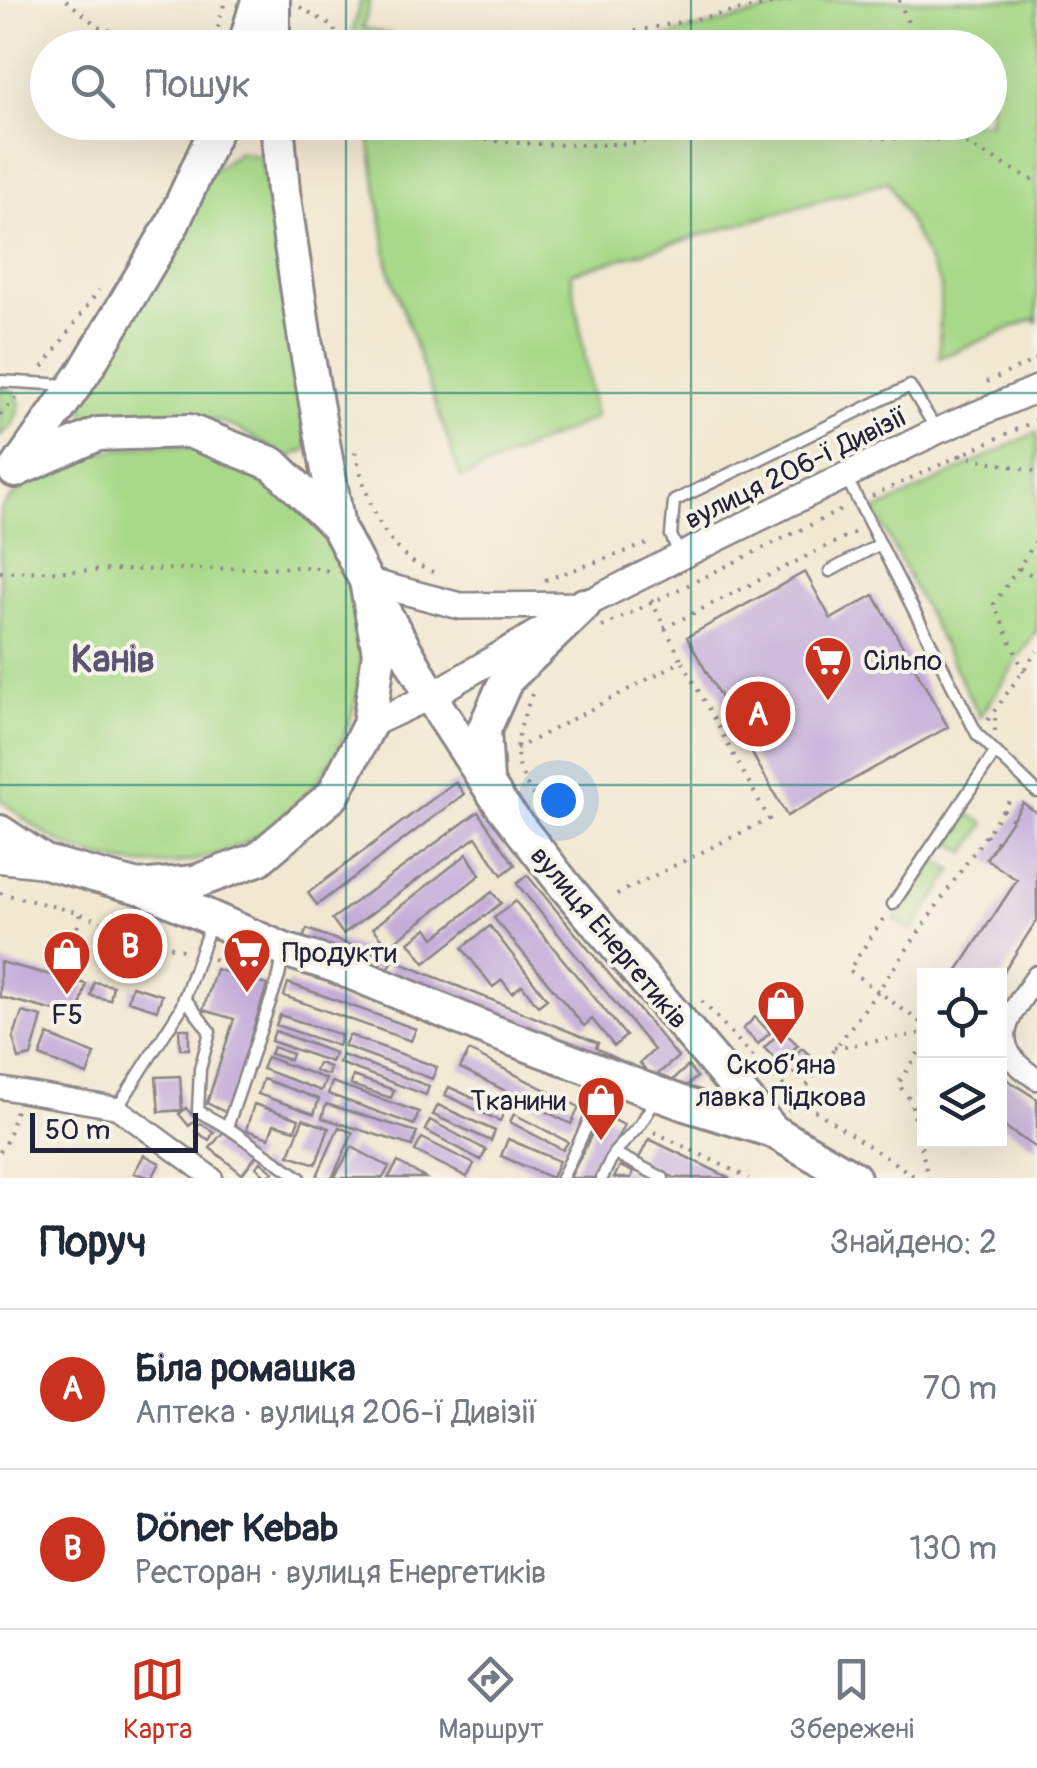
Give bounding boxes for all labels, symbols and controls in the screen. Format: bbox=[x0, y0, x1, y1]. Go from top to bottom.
search box bbox=[30, 30, 1007, 140]
icon: search bbox=[65, 58, 120, 113]
text: Пошук bbox=[145, 61, 251, 109]
street label: вулиця 206-ї Дивізії bbox=[679, 399, 914, 538]
supermarket icon: Сільпо bbox=[802, 634, 854, 702]
district label: Канів bbox=[71, 636, 155, 684]
place label: Сільпо bbox=[863, 644, 942, 679]
pin: A bbox=[726, 676, 790, 752]
your location bbox=[533, 775, 584, 826]
street label: вулиця Енергетиків bbox=[522, 839, 696, 1037]
pin: B bbox=[98, 908, 162, 984]
supermarket icon: Продукти bbox=[221, 926, 273, 994]
shop icon: F5 bbox=[41, 928, 93, 996]
place label: Продукти bbox=[282, 936, 397, 971]
map controls bbox=[917, 968, 1007, 1148]
button: locate bbox=[917, 968, 1007, 1058]
shop icon: Скоб’яна лавка Підкова bbox=[755, 978, 807, 1046]
place label: F5 bbox=[51, 998, 83, 1033]
place label: Скоб’яна лавка Підкова bbox=[696, 1048, 866, 1115]
button: layers bbox=[917, 1058, 1007, 1148]
shop icon: Тканини bbox=[575, 1074, 627, 1142]
place label: Тканини bbox=[470, 1084, 566, 1119]
scale bar bbox=[30, 1108, 198, 1152]
text: 50 m bbox=[45, 1113, 110, 1148]
text: Поруч bbox=[40, 1217, 147, 1269]
text: Знайдено: 2 bbox=[830, 1223, 997, 1263]
text: Біла ромашка bbox=[135, 1345, 356, 1393]
text: A bbox=[62, 1369, 83, 1409]
text: 70 m bbox=[923, 1369, 997, 1409]
text: Аптека · вулиця 206-ї Дивізії bbox=[135, 1393, 539, 1433]
text: Döner Kebab bbox=[135, 1505, 338, 1553]
text: B bbox=[63, 1529, 82, 1569]
text: 130 m bbox=[909, 1529, 997, 1569]
text: Ресторан · вулиця Енергетиків bbox=[135, 1553, 547, 1593]
tab: Карта bbox=[123, 1652, 192, 1747]
tab: Маршрут bbox=[438, 1652, 544, 1747]
tab: Збережені bbox=[790, 1652, 914, 1747]

